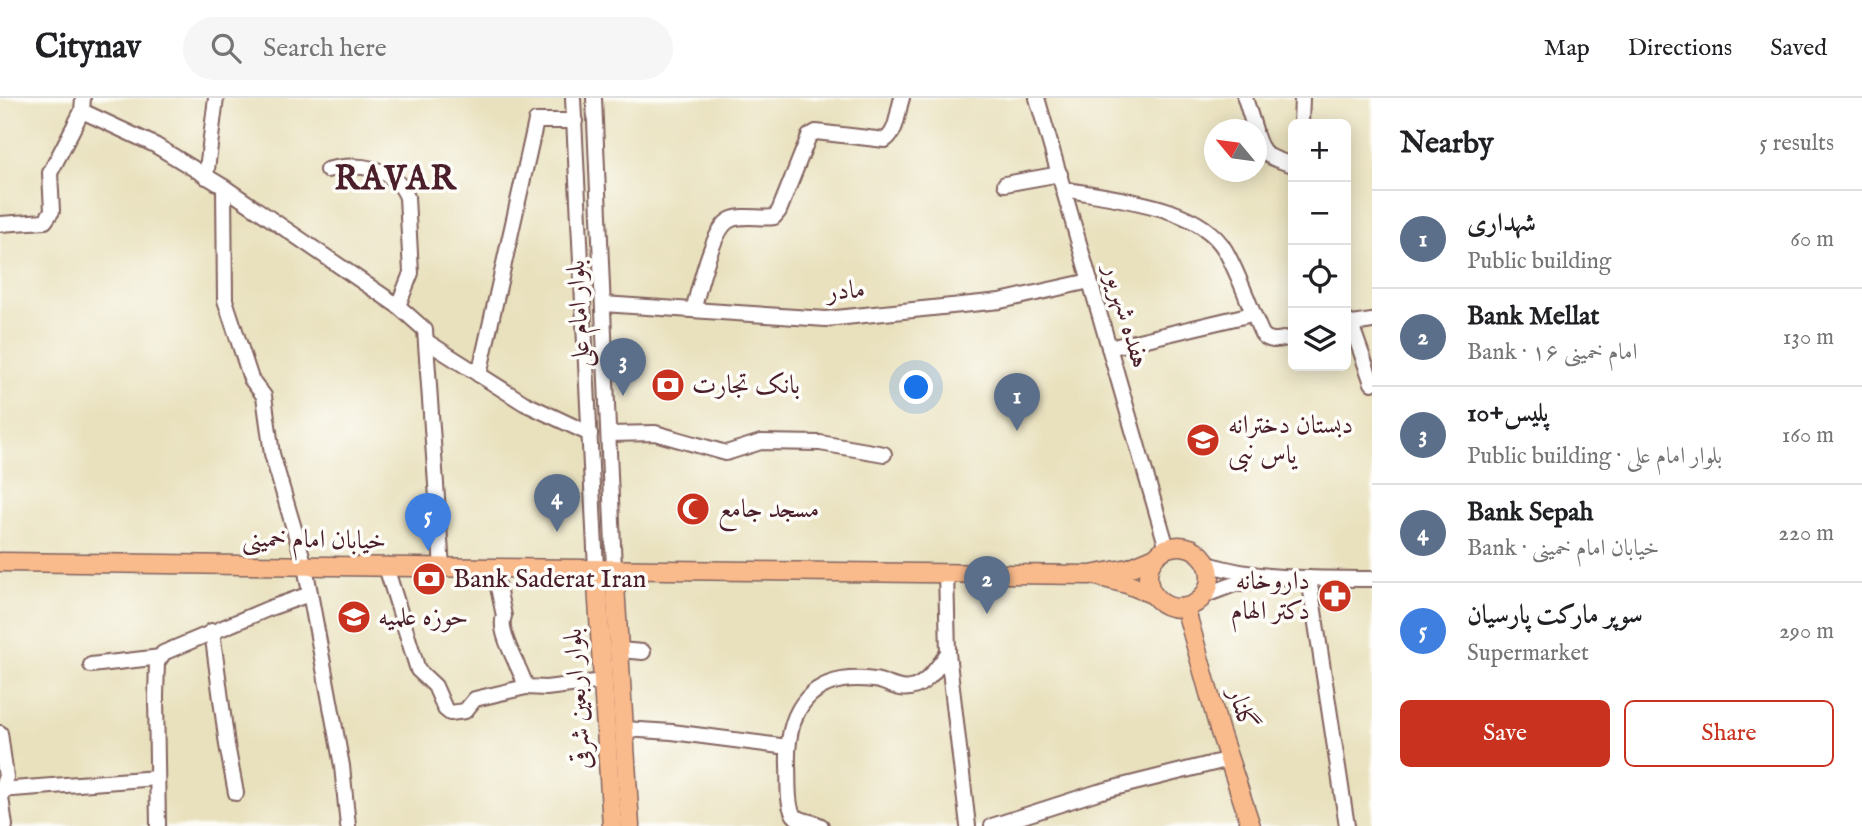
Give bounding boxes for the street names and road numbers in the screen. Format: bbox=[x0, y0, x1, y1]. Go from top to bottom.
street label: هفده شهریور bbox=[1095, 257, 1157, 372]
street label: بلوار امام علی bbox=[560, 259, 603, 369]
street label: مادر bbox=[823, 273, 866, 309]
street label: خیابان امام خمینی bbox=[242, 522, 386, 563]
street label: بلوار اربعین شرقی bbox=[557, 627, 599, 771]
street label: گلنار bbox=[1219, 681, 1264, 734]

